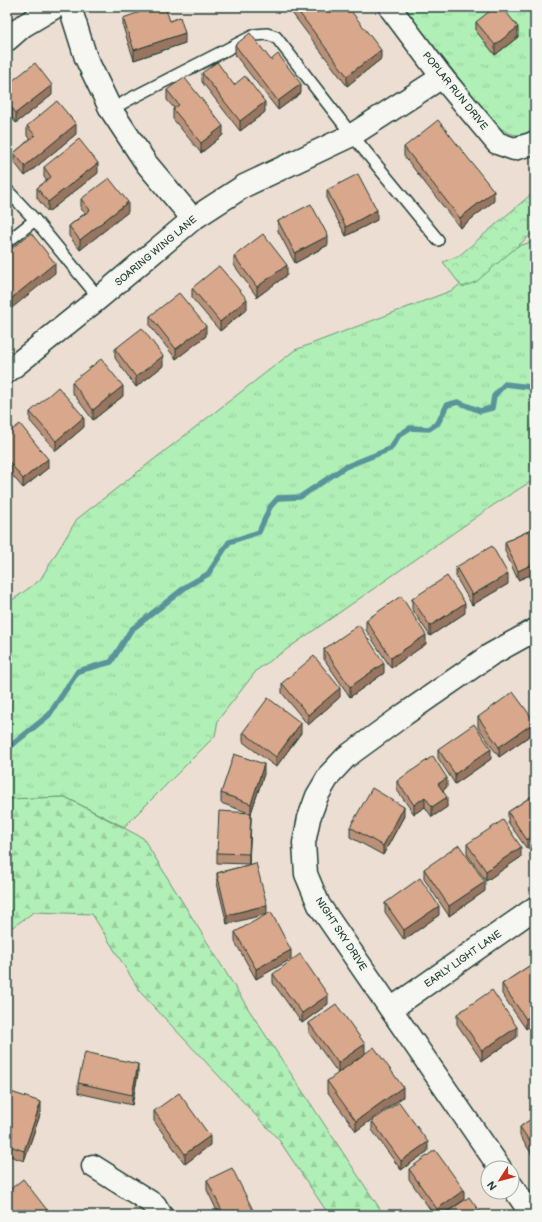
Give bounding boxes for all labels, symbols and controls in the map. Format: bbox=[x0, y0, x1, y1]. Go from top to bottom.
street label: POPLAR RUN DRIVE bbox=[420, 50, 490, 133]
street label: SOARING WING LANE bbox=[113, 213, 200, 289]
street label: NIGHT SKY DRIVE bbox=[313, 895, 369, 973]
street label: EARLY LIGHT LANE bbox=[422, 928, 504, 990]
north arrow bbox=[480, 1160, 520, 1200]
text: N bbox=[485, 1178, 500, 1193]

